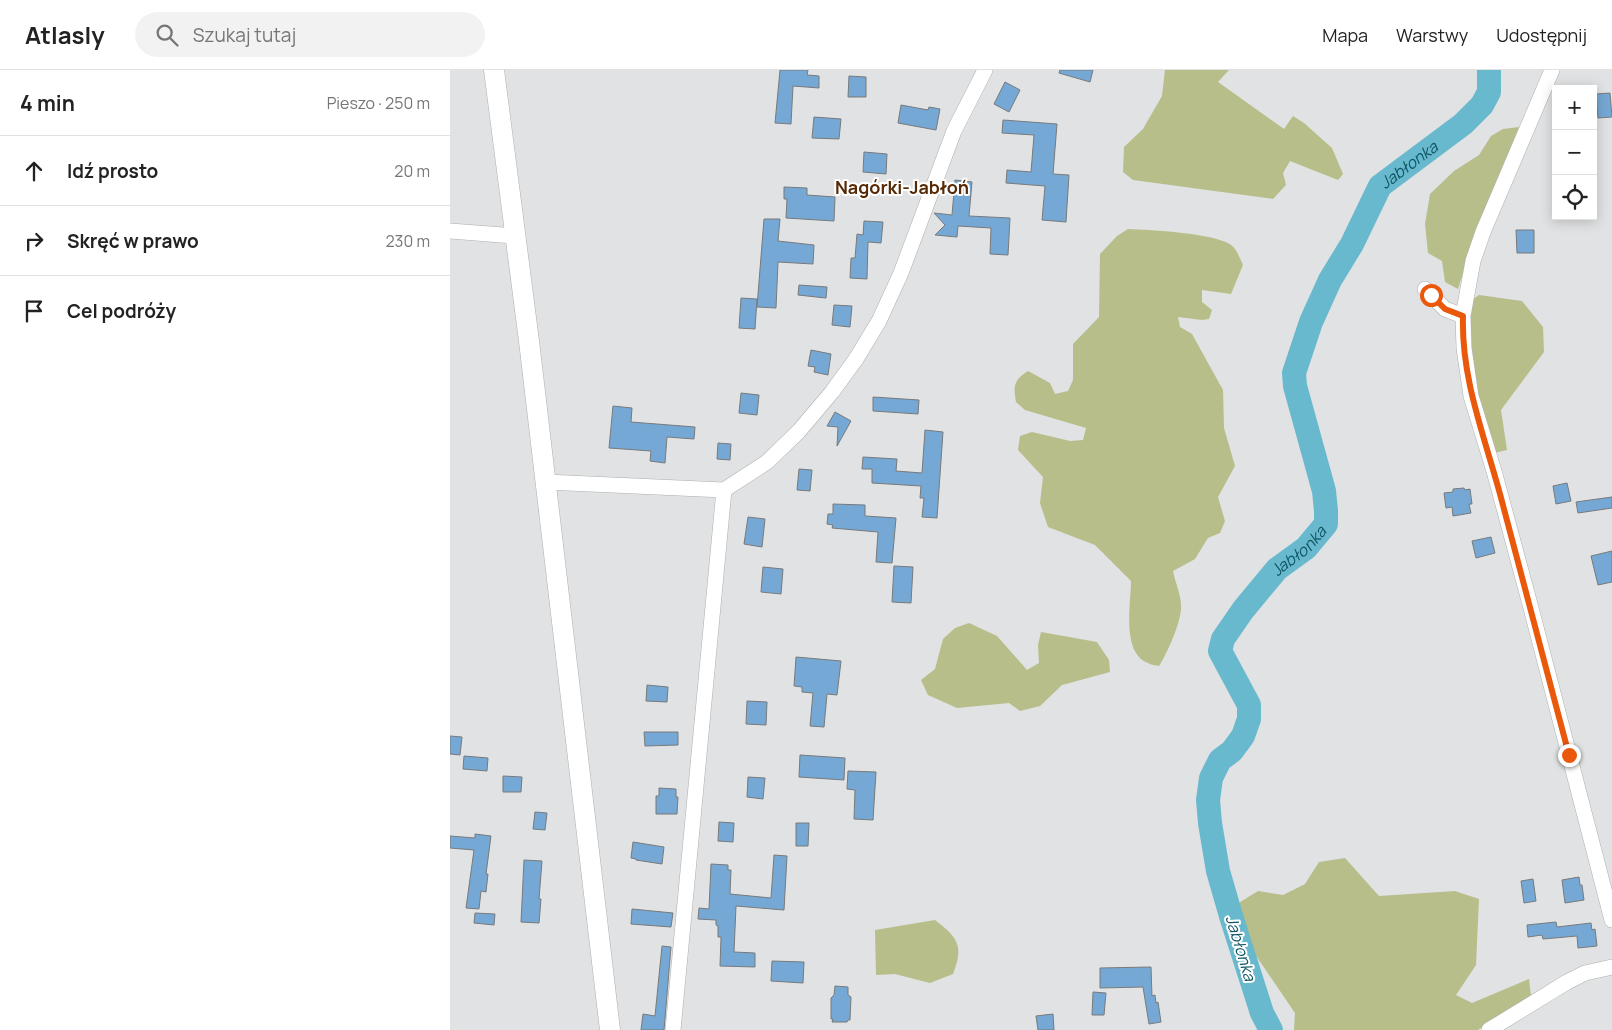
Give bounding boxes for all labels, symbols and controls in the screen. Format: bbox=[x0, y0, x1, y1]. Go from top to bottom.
search box bbox=[135, 12, 485, 57]
text: Atlasly bbox=[25, 18, 105, 51]
icon: search bbox=[153, 21, 181, 49]
text: Szukaj tutaj bbox=[193, 22, 296, 48]
text: Mapa bbox=[1322, 23, 1368, 47]
text: Warstwy bbox=[1396, 23, 1468, 47]
text: Udostępnij bbox=[1496, 23, 1587, 47]
map controls bbox=[1552, 85, 1597, 220]
button: + bbox=[1552, 85, 1597, 130]
text: 4 min bbox=[20, 89, 75, 117]
text: Pieszo · 250 m bbox=[327, 92, 430, 114]
button: − bbox=[1552, 130, 1597, 175]
water label: Jabłonka bbox=[1375, 135, 1443, 194]
icon: ahead bbox=[20, 157, 48, 185]
text: Idź prosto bbox=[67, 158, 158, 184]
text: 20 m bbox=[394, 160, 430, 182]
district label: Nagórki-Jabłoń bbox=[835, 175, 969, 199]
button: locate bbox=[1552, 175, 1597, 220]
icon: right bbox=[20, 227, 48, 255]
text: Skręć w prawo bbox=[67, 228, 199, 254]
text: 230 m bbox=[386, 230, 430, 252]
route start bbox=[1420, 284, 1443, 307]
icon: arrive bbox=[20, 297, 48, 325]
text: Cel podróży bbox=[67, 298, 176, 324]
water label: Jabłonka bbox=[1265, 520, 1332, 580]
route end bbox=[1558, 744, 1581, 767]
water label: Jabłonka bbox=[1221, 913, 1262, 984]

